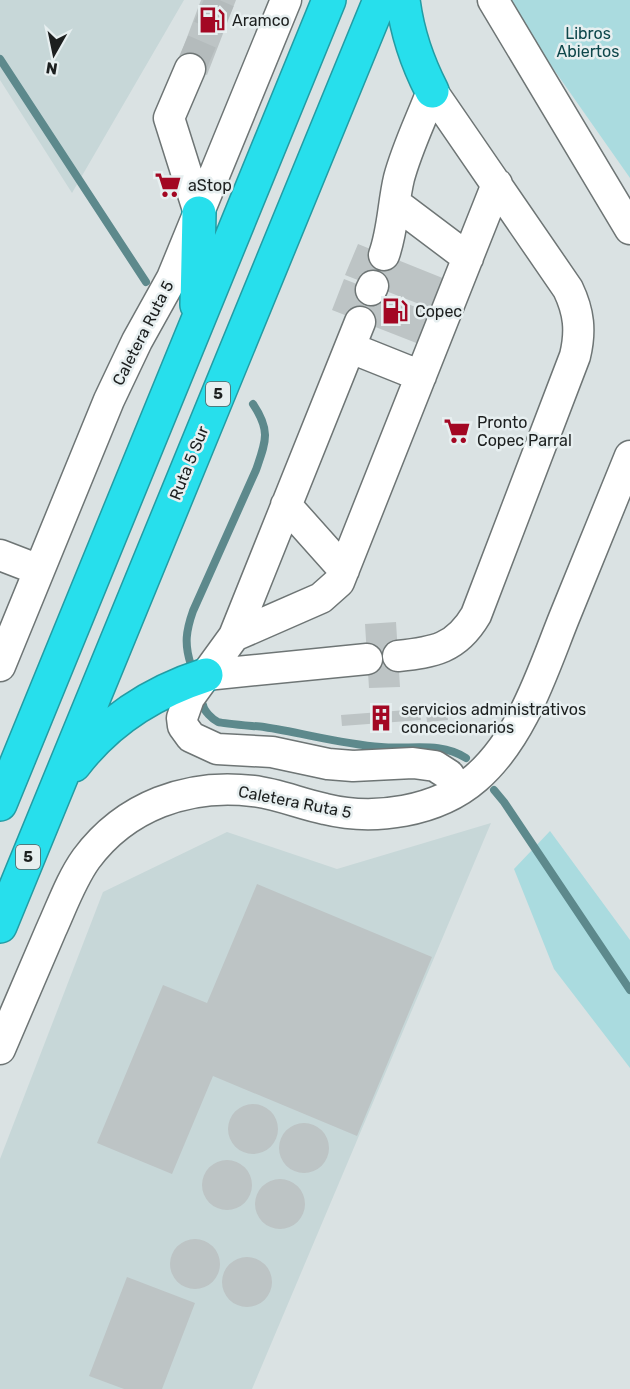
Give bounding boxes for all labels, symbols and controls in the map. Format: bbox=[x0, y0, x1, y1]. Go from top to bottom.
fuel station icon: Aramco bbox=[197, 5, 227, 35]
place label: Aramco bbox=[232, 11, 290, 30]
north arrow bbox=[24, 24, 84, 84]
park label: Libros Abiertos bbox=[557, 24, 619, 61]
text: N bbox=[45, 58, 59, 79]
supermarket icon: aStop bbox=[153, 170, 183, 200]
place label: aStop bbox=[188, 176, 232, 195]
street label: Caletera Ruta 5 bbox=[108, 278, 178, 388]
fuel station icon: Copec bbox=[380, 296, 410, 326]
place label: Copec bbox=[415, 302, 462, 321]
road number: 5 bbox=[206, 382, 230, 406]
place label: Pronto Copec Parral bbox=[477, 413, 572, 450]
supermarket icon: Pronto Copec Parral bbox=[442, 416, 472, 446]
street label: Ruta 5 Sur bbox=[166, 423, 212, 503]
place label: servicios administrativos concecionarios bbox=[401, 700, 586, 737]
building icon: servicios administrativos concecionarios bbox=[366, 703, 396, 733]
street label: Caletera Ruta 5 bbox=[237, 782, 353, 822]
road number: 5 bbox=[16, 845, 40, 869]

